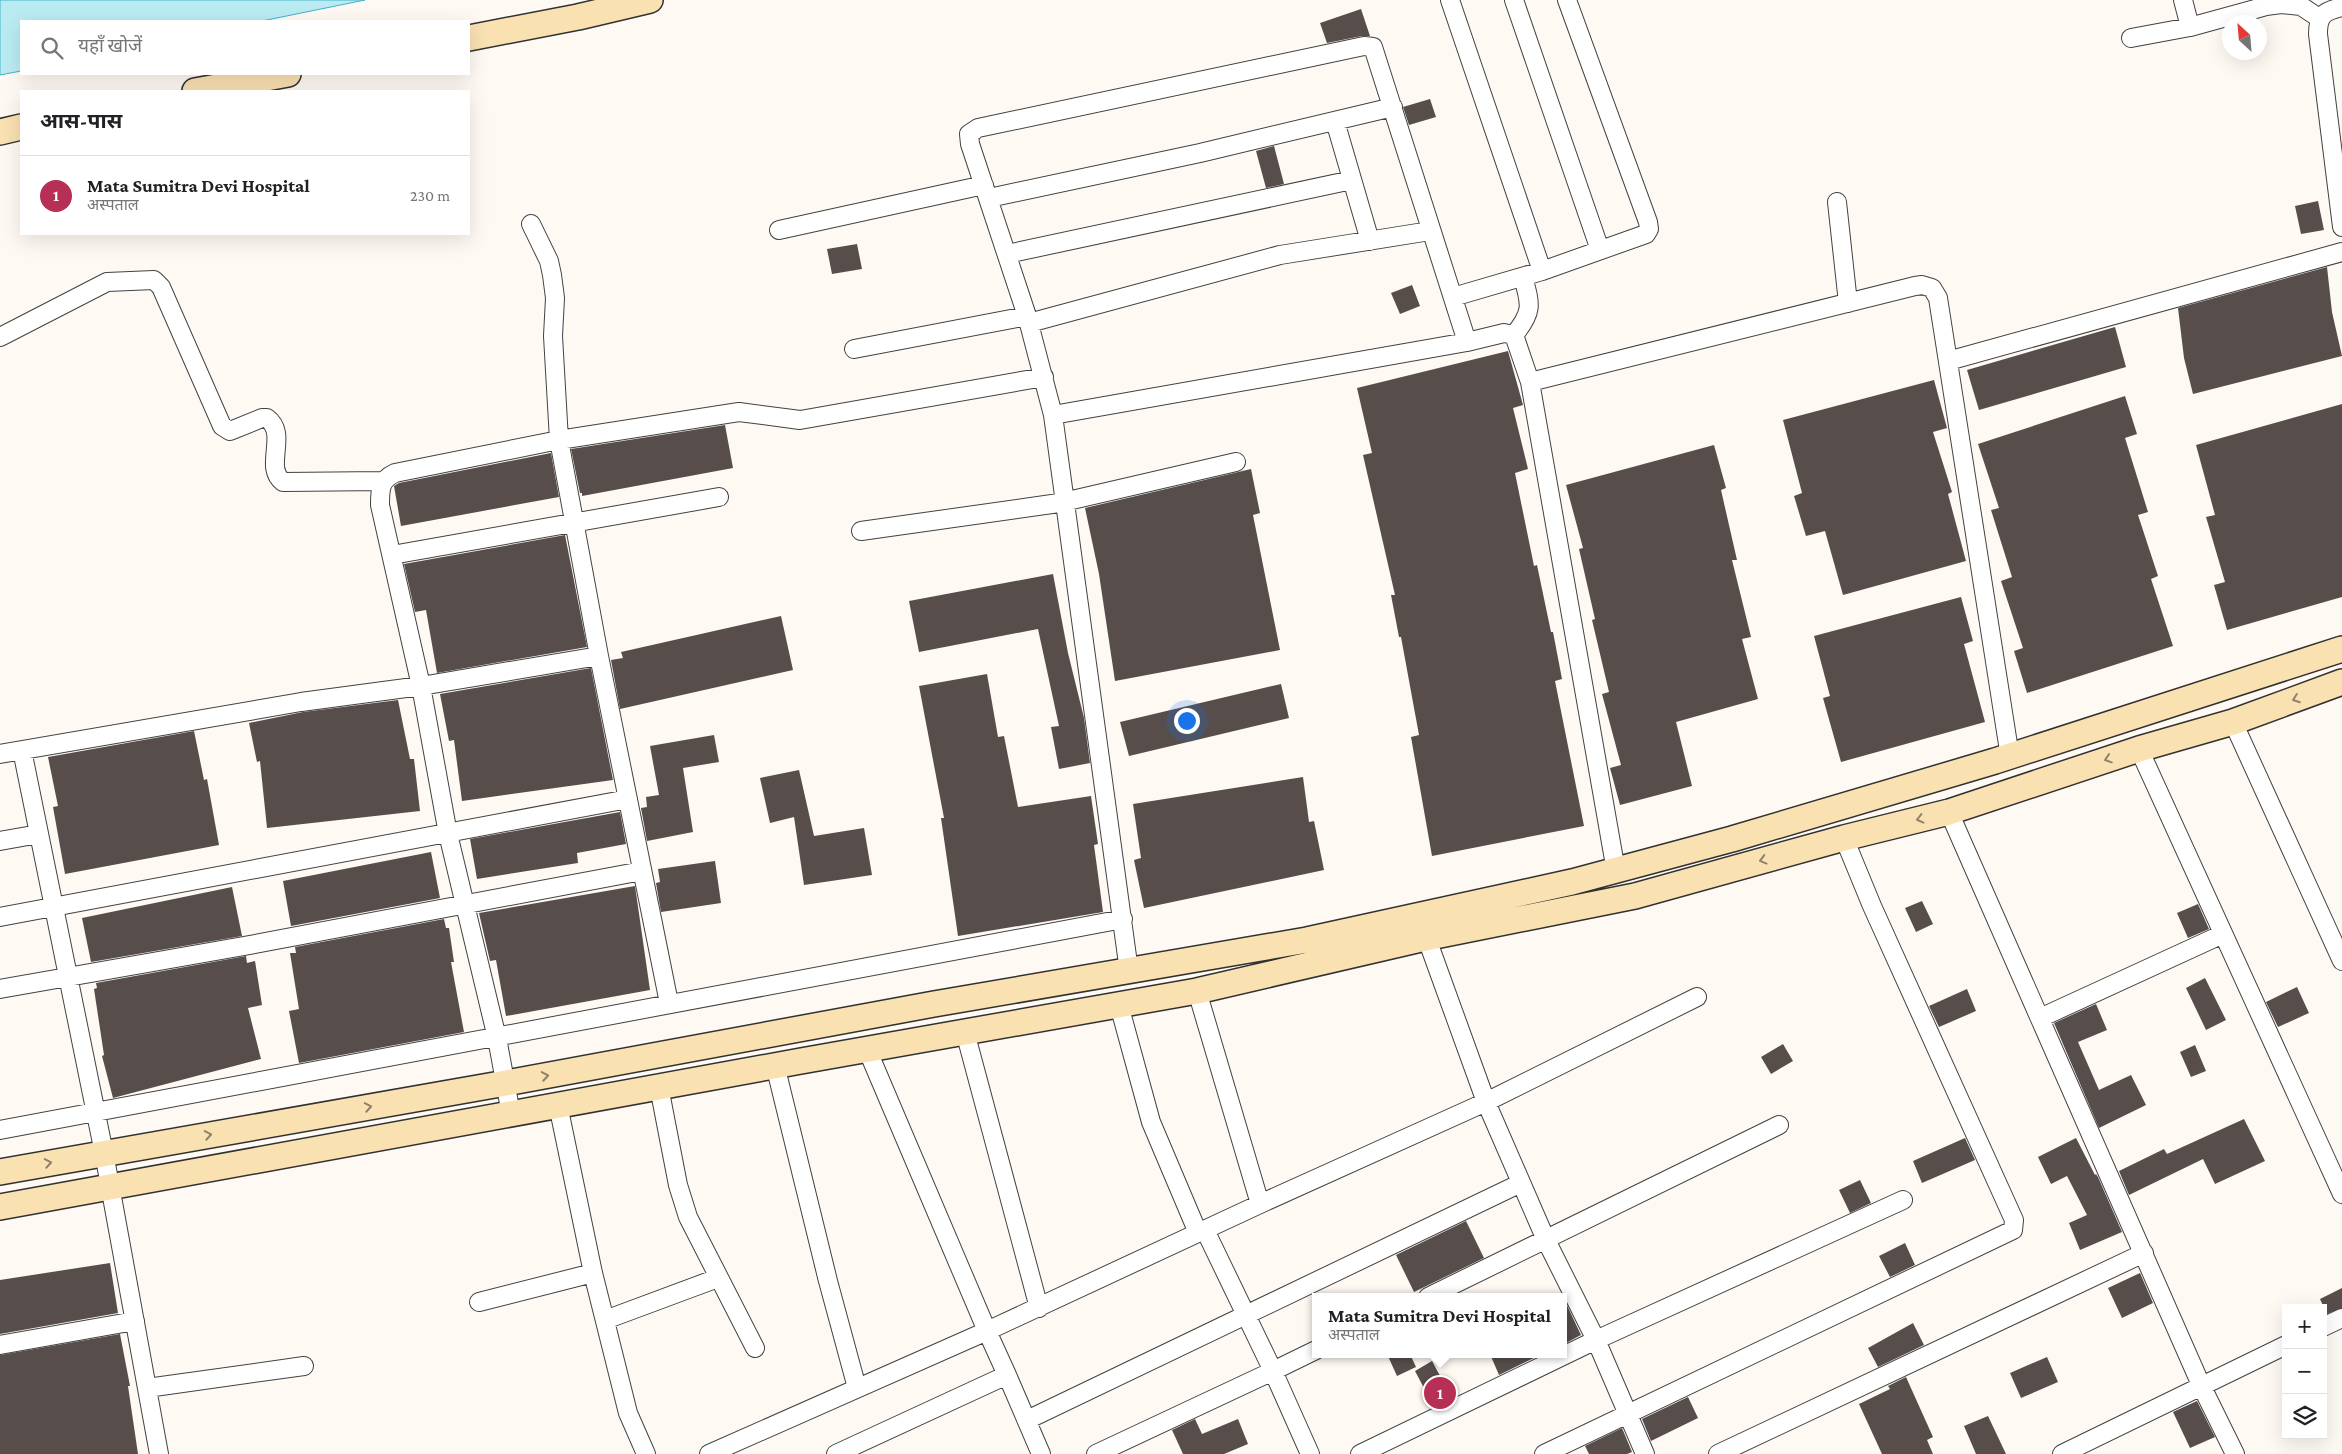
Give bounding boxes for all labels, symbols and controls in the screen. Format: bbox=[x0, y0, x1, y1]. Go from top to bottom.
north arrow bbox=[2222, 15, 2267, 60]
search box bbox=[20, 20, 470, 75]
icon: search bbox=[38, 34, 66, 62]
text: यहाँ खोजें bbox=[78, 35, 142, 56]
text: आस-पास bbox=[40, 109, 122, 133]
text: Mata Sumitra Devi Hospital bbox=[87, 175, 310, 196]
text: 1 bbox=[53, 187, 59, 204]
text: 230 m bbox=[410, 187, 450, 204]
text: अस्पताल bbox=[87, 196, 139, 213]
one-way arrow bbox=[2292, 693, 2301, 703]
your location bbox=[1174, 708, 1200, 734]
one-way arrow bbox=[2104, 753, 2113, 763]
one-way arrow bbox=[1916, 813, 1925, 824]
one-way arrow bbox=[1759, 855, 1767, 865]
one-way arrow bbox=[541, 1072, 550, 1082]
one-way arrow bbox=[364, 1103, 373, 1113]
one-way arrow bbox=[204, 1131, 212, 1141]
one-way arrow bbox=[44, 1159, 52, 1169]
popup bbox=[1312, 1293, 1567, 1358]
map controls bbox=[2282, 1304, 2327, 1439]
button: + bbox=[2282, 1304, 2327, 1349]
text: Mata Sumitra Devi Hospital bbox=[1328, 1305, 1551, 1326]
text: अस्पताल bbox=[1328, 1326, 1380, 1343]
button: − bbox=[2282, 1349, 2327, 1394]
pin: 1 bbox=[1424, 1374, 1456, 1412]
button: layers bbox=[2282, 1394, 2327, 1439]

